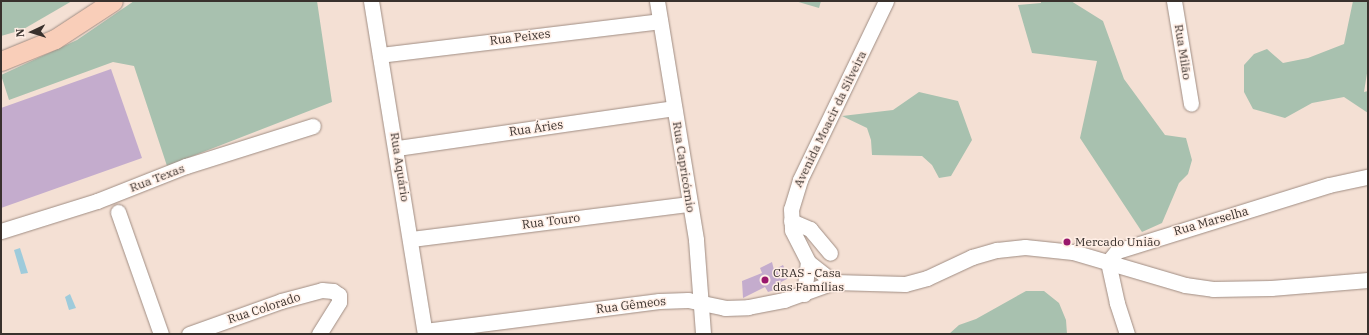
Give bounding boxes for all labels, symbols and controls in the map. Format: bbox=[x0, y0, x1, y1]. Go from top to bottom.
north arrow bbox=[12, 12, 52, 52]
street label: Rua Milão bbox=[1172, 23, 1194, 81]
street label: Rua Peixes bbox=[489, 26, 551, 48]
text: N bbox=[13, 28, 27, 38]
street label: Avenida Moacir da Silveira bbox=[791, 48, 869, 190]
street label: Rua Áries bbox=[508, 117, 564, 139]
street label: Rua Capricórnio bbox=[670, 121, 698, 213]
street label: Rua Aquário bbox=[387, 131, 413, 203]
street label: Rua Texas bbox=[128, 161, 186, 195]
street label: Rua Marselha bbox=[1172, 203, 1250, 239]
street label: Rua Touro bbox=[521, 210, 581, 232]
place label: Mercado União bbox=[1075, 235, 1160, 249]
marker: Mercado União bbox=[1062, 237, 1072, 247]
place label: CRAS - Casa das Famílias bbox=[773, 266, 844, 294]
marker: CRAS - Casa das Famílias bbox=[760, 275, 770, 285]
street label: Rua Colorado bbox=[226, 289, 302, 327]
street label: Rua Gêmeos bbox=[595, 294, 667, 316]

